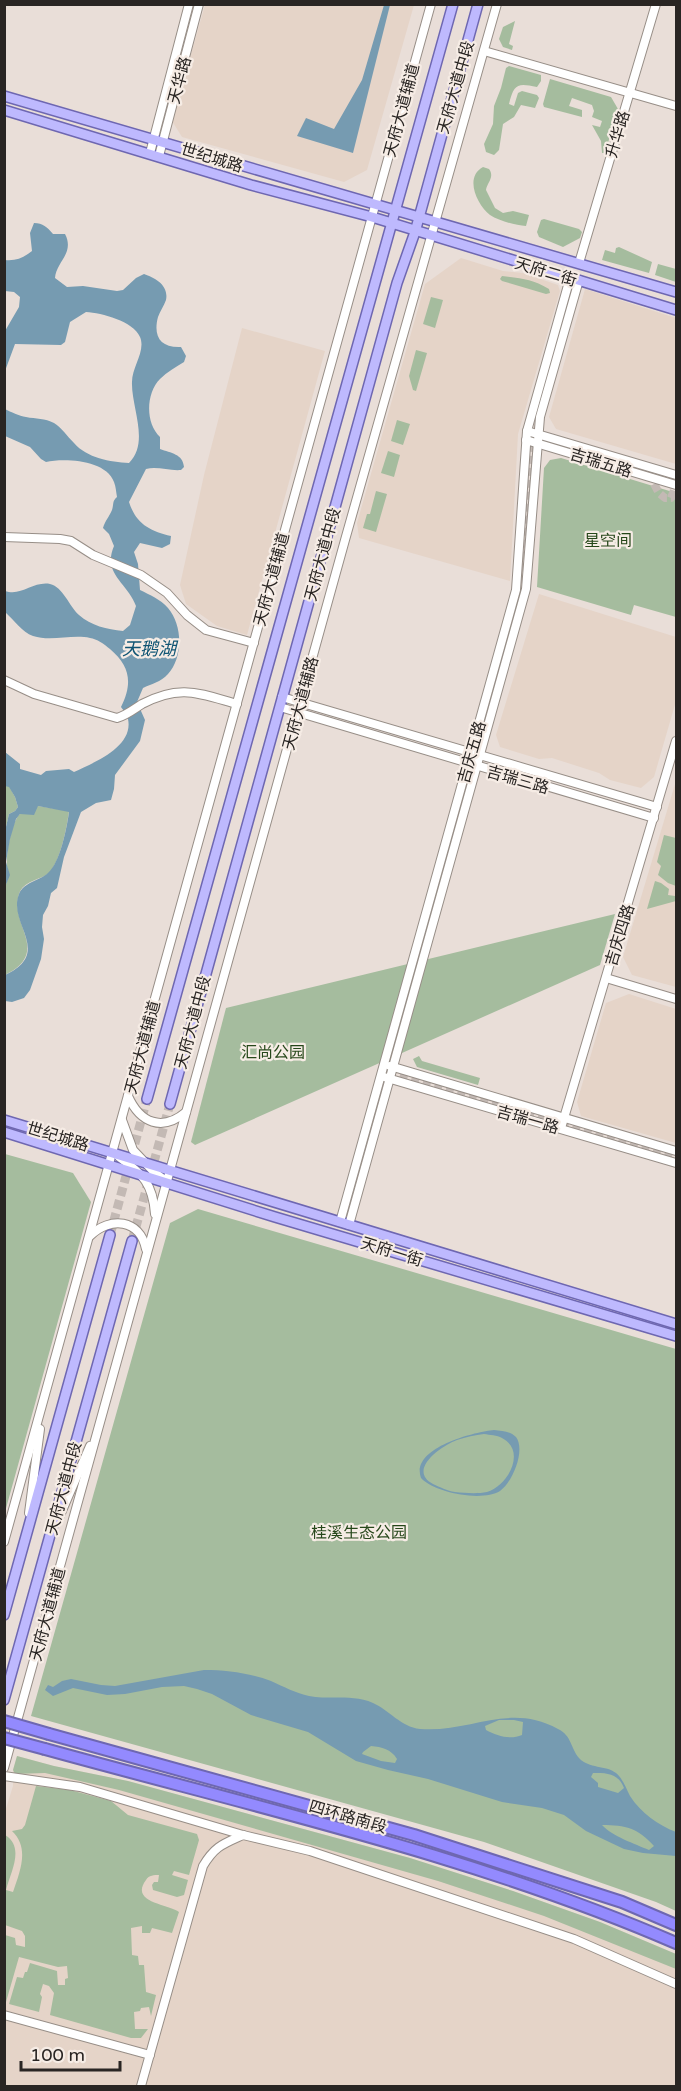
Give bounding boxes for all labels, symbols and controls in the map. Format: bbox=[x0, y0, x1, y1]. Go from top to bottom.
street label: 天府大道中段 bbox=[433, 38, 479, 136]
street label: 天华路 bbox=[164, 54, 196, 106]
street label: 天府大道辅道 bbox=[380, 61, 424, 159]
street label: 升华路 bbox=[601, 108, 635, 160]
street label: 世纪城路 bbox=[178, 139, 245, 177]
street label: 天府二街 bbox=[512, 253, 579, 291]
street label: 吉瑞五路 bbox=[567, 444, 634, 482]
street label: 天府大道中段 bbox=[301, 505, 345, 603]
street label: 天府大道辅道 bbox=[250, 530, 294, 628]
park label: 星空间 bbox=[584, 531, 632, 551]
water label: 天鹅湖 bbox=[122, 638, 179, 660]
street label: 天府大道辅路 bbox=[279, 654, 323, 752]
street label: 吉庆五路 bbox=[454, 719, 490, 786]
street label: 吉瑞三路 bbox=[484, 762, 551, 798]
street label: 吉庆四路 bbox=[601, 902, 639, 969]
street label: 天府大道中段 bbox=[171, 973, 215, 1071]
street label: 天府大道辅道 bbox=[121, 998, 165, 1096]
park label: 汇尚公园 bbox=[241, 1043, 305, 1063]
street label: 吉瑞一路 bbox=[494, 1102, 561, 1138]
street label: 世纪城路 bbox=[24, 1118, 91, 1156]
street label: 天府一街 bbox=[358, 1233, 425, 1271]
street label: 天府大道中段 bbox=[42, 1439, 86, 1537]
park label: 桂溪生态公园 bbox=[311, 1523, 407, 1543]
street label: 天府大道辅道 bbox=[26, 1565, 70, 1663]
street label: 四环路南段 bbox=[307, 1796, 389, 1838]
scale bar bbox=[21, 2034, 120, 2072]
text: 100 m bbox=[30, 2044, 85, 2066]

